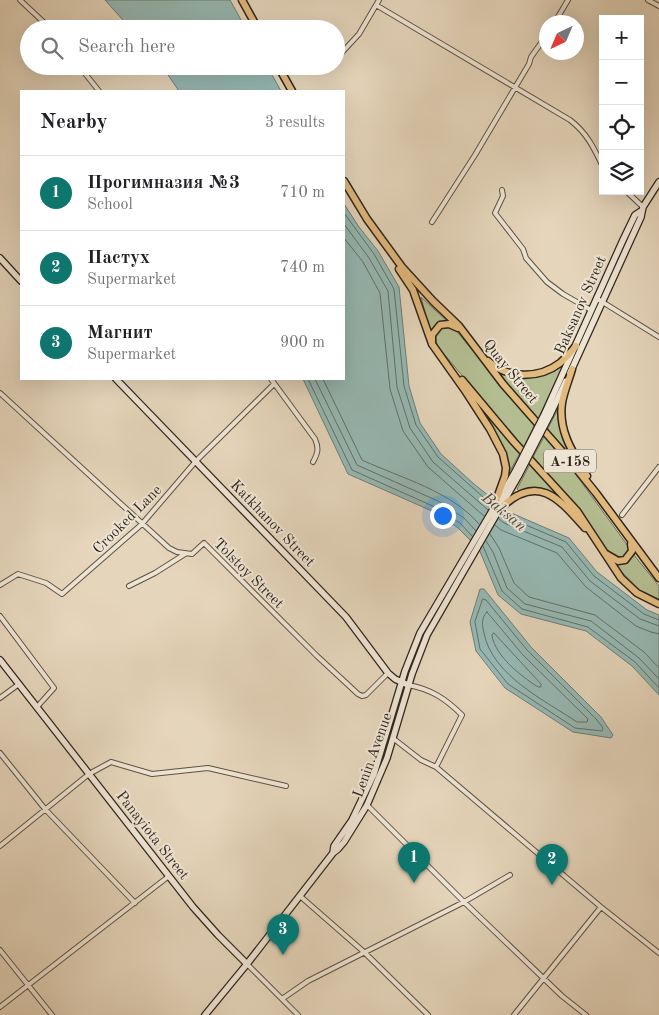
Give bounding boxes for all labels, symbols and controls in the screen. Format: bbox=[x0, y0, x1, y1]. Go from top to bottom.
north arrow bbox=[539, 15, 584, 60]
map controls bbox=[599, 15, 644, 195]
button: + bbox=[599, 15, 644, 60]
search box bbox=[20, 20, 345, 75]
icon: search bbox=[38, 34, 66, 62]
text: Search here bbox=[78, 38, 175, 57]
button: − bbox=[599, 60, 644, 105]
button: locate bbox=[599, 105, 644, 150]
text: Nearby bbox=[40, 112, 108, 133]
text: 3 results bbox=[265, 115, 325, 131]
button: layers bbox=[599, 150, 644, 195]
text: Прогимназия №3 bbox=[87, 174, 240, 193]
text: 1 bbox=[51, 185, 61, 201]
text: 710 m bbox=[280, 185, 325, 201]
text: School bbox=[87, 197, 133, 213]
text: Пастух bbox=[87, 249, 150, 268]
street label: Baksanov Street bbox=[553, 254, 610, 357]
text: 2 bbox=[51, 260, 61, 276]
text: 740 m bbox=[280, 260, 325, 276]
text: Supermarket bbox=[87, 272, 176, 288]
text: Магнит bbox=[87, 324, 153, 343]
text: 3 bbox=[51, 335, 61, 351]
text: 900 m bbox=[280, 335, 325, 351]
street label: Quay Street bbox=[480, 337, 540, 407]
text: Supermarket bbox=[87, 347, 176, 363]
road number: А-158 bbox=[544, 450, 596, 472]
street label: Katkhanov Street bbox=[227, 478, 317, 570]
street label: Crooked Lane bbox=[91, 483, 165, 557]
water label: Baksan bbox=[478, 489, 529, 535]
your location bbox=[430, 503, 456, 529]
street label: Tolstoy Street bbox=[210, 536, 286, 612]
street label: Lenin Avenue bbox=[351, 711, 396, 800]
street label: Panayiota Street bbox=[113, 789, 191, 883]
pin: 1 bbox=[398, 842, 430, 883]
pin: 2 bbox=[536, 844, 568, 885]
pin: 3 bbox=[267, 914, 299, 955]

